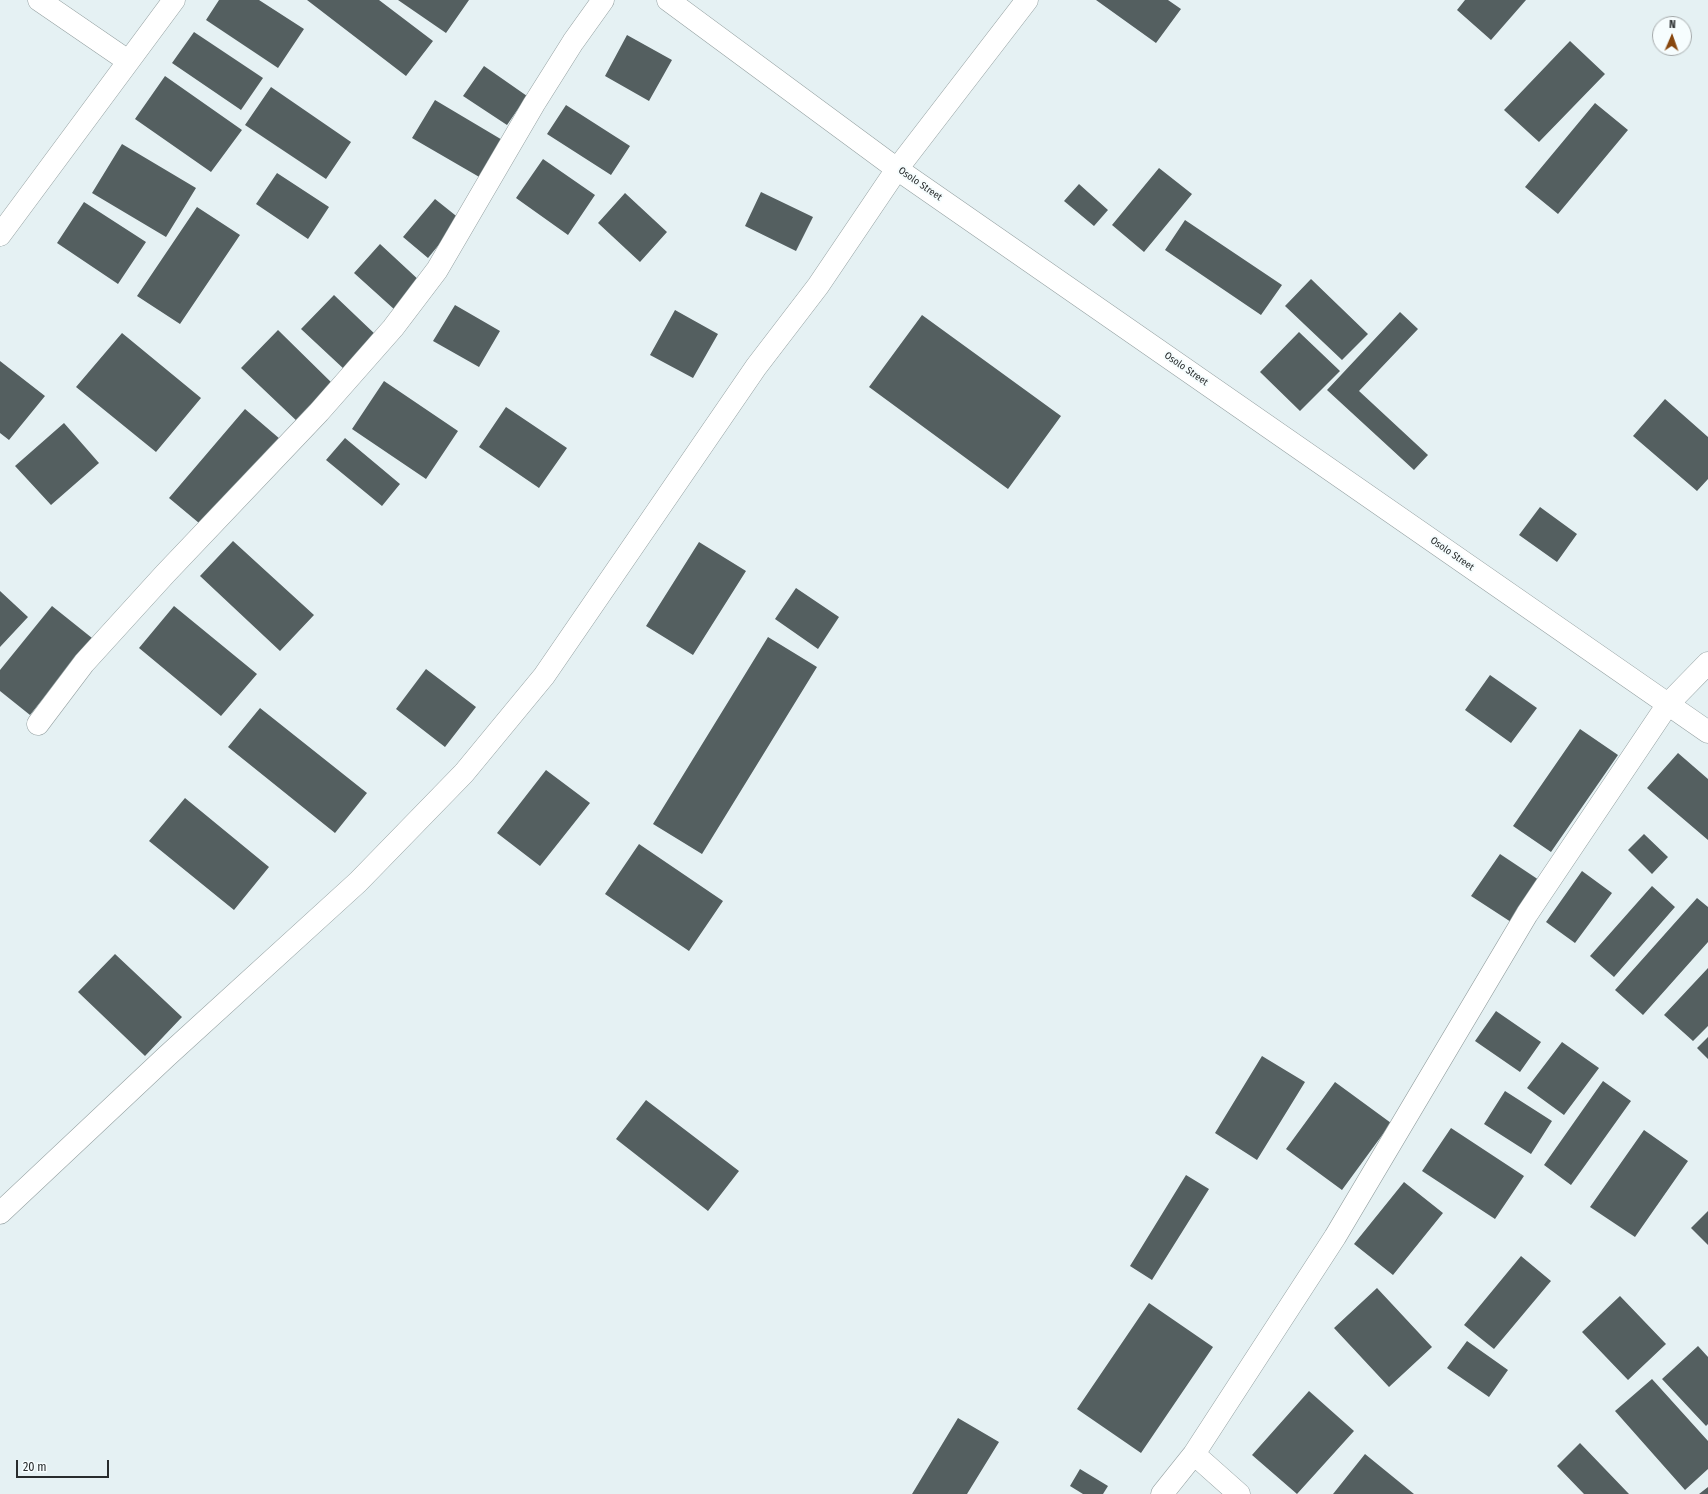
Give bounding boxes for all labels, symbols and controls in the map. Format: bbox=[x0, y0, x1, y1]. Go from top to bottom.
north arrow bbox=[1652, 16, 1692, 56]
text: N bbox=[1669, 18, 1676, 31]
street label: Osolo Street bbox=[896, 165, 944, 203]
street label: Osolo Street bbox=[1162, 350, 1210, 388]
street label: Osolo Street bbox=[1428, 535, 1476, 573]
scale bar bbox=[18, 1452, 111, 1478]
text: 20 m bbox=[23, 1460, 47, 1474]

